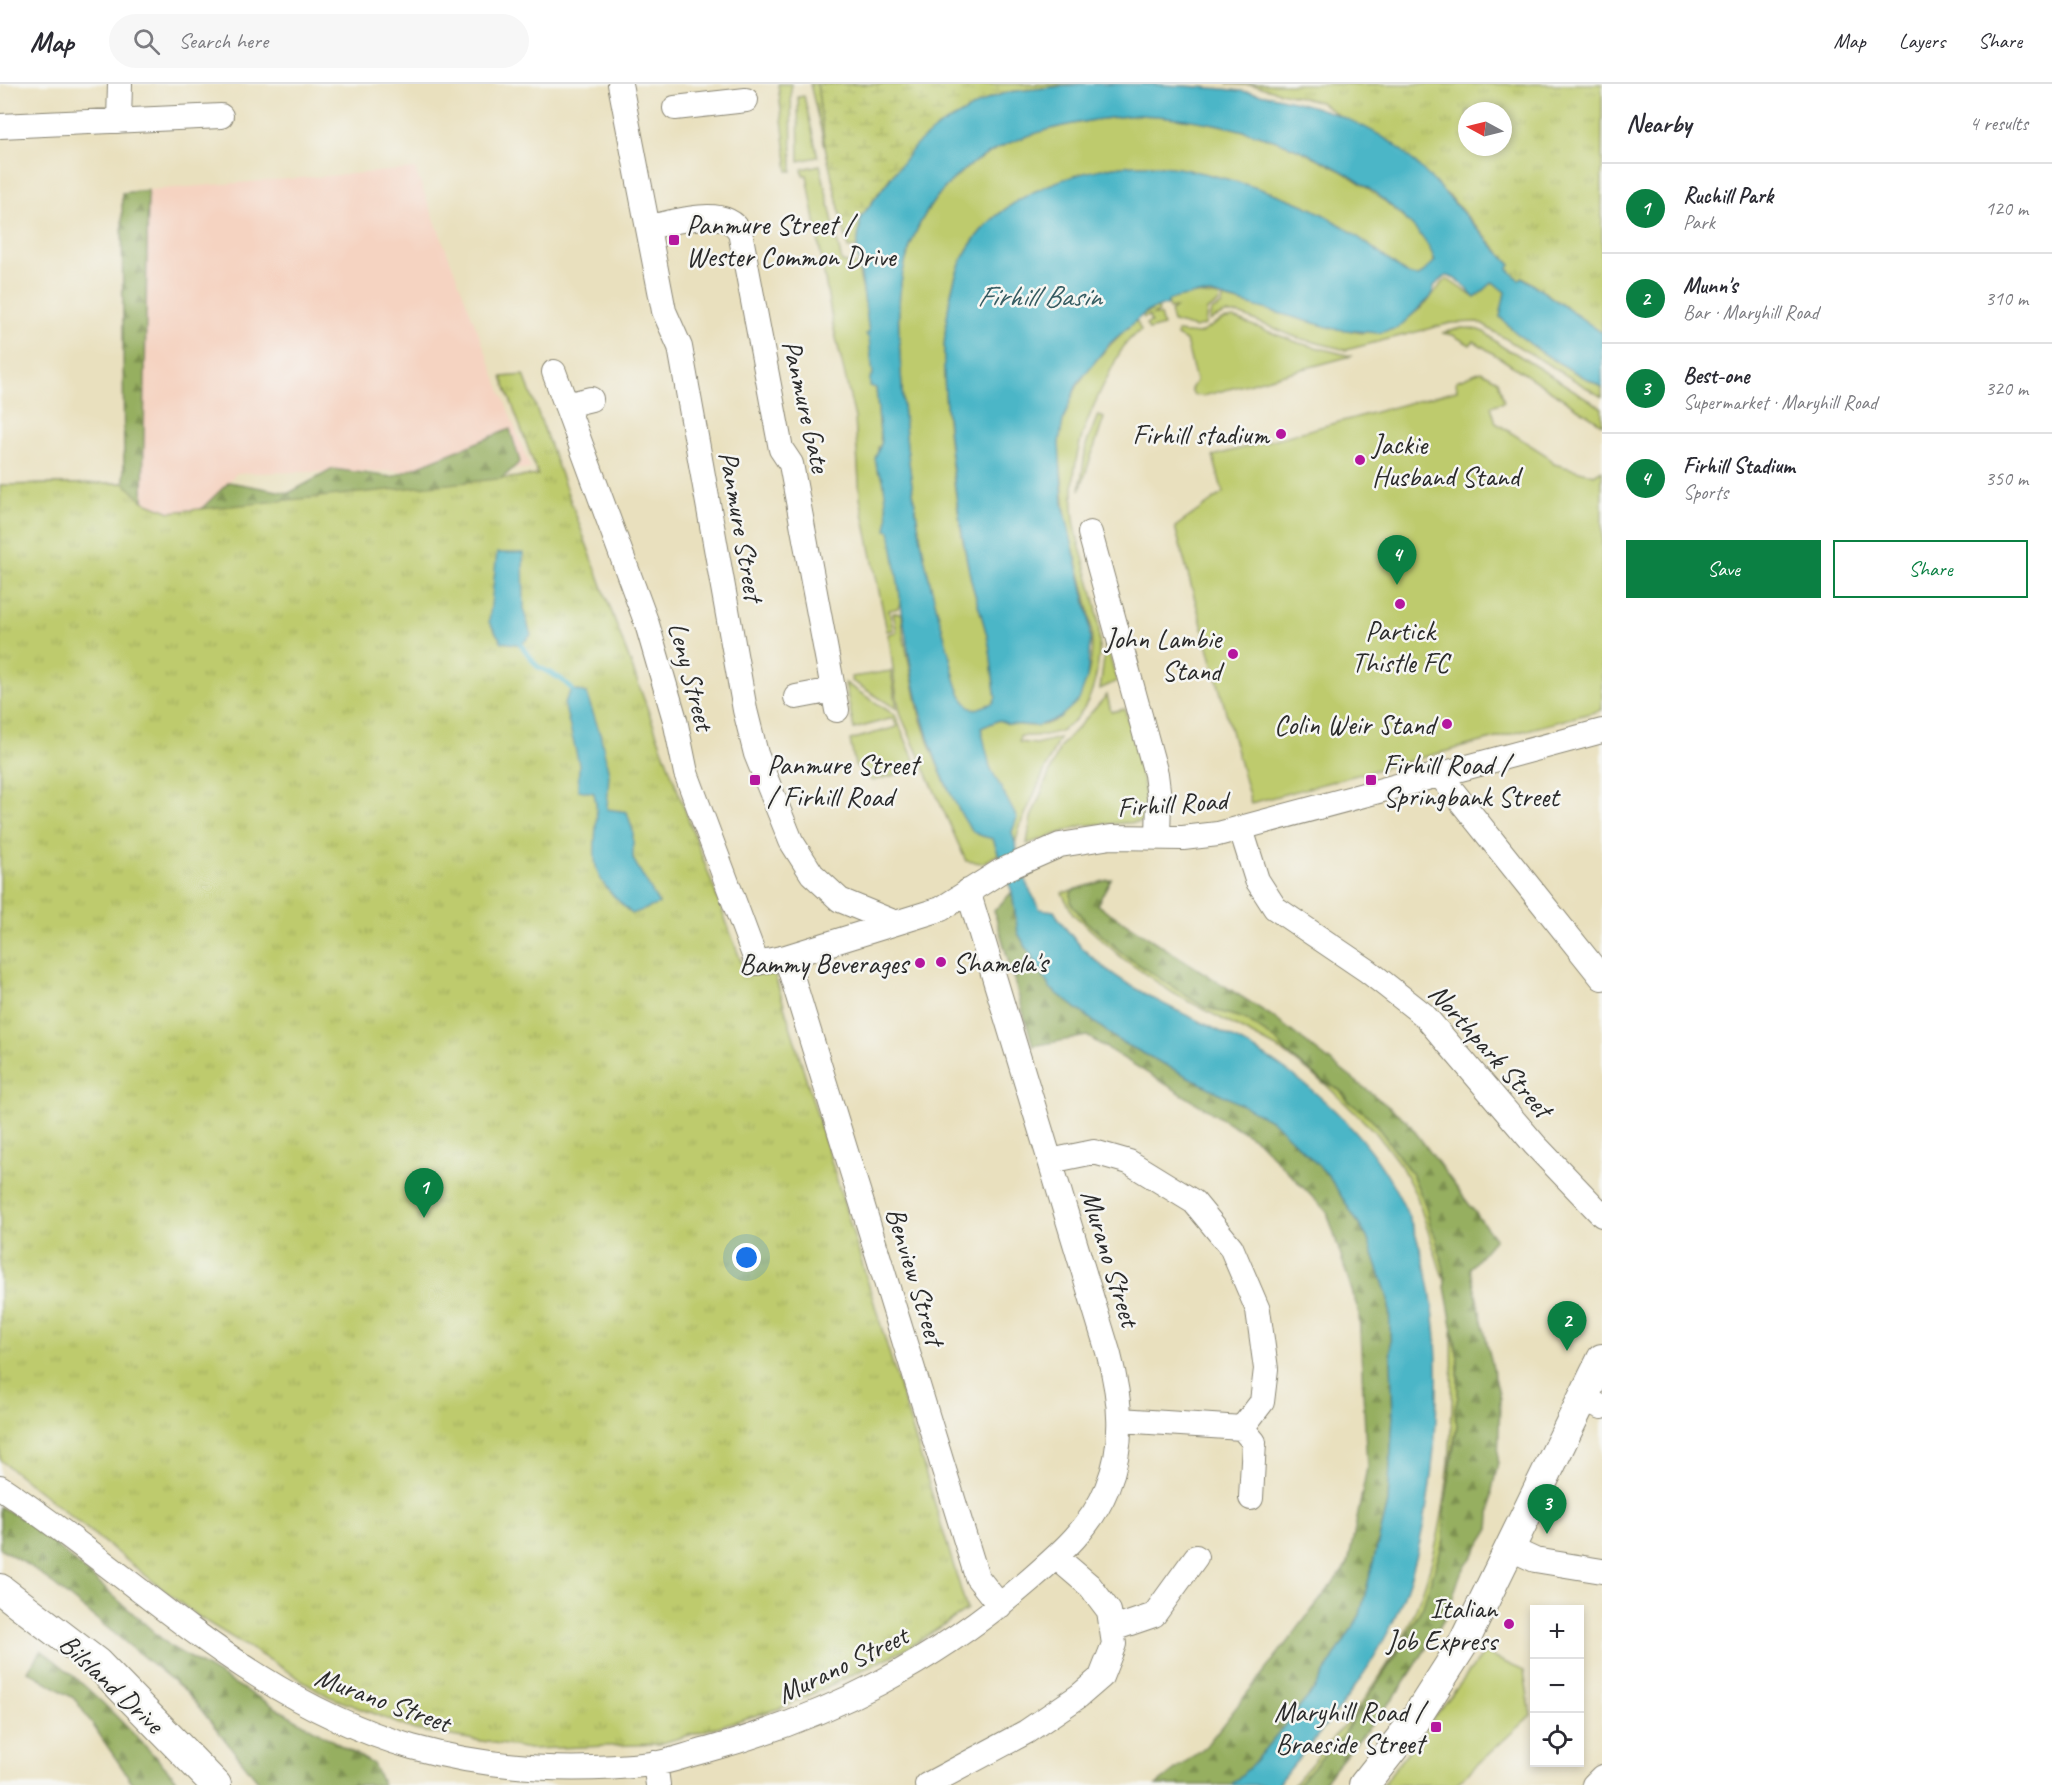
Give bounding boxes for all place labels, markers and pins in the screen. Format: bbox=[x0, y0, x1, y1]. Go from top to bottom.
place label: Panmure Street / Wester Common Drive bbox=[686, 207, 898, 274]
marker: Panmure Street / Wester Common Drive bbox=[667, 233, 681, 247]
place label: Firhill stadium bbox=[1132, 417, 1271, 452]
marker: Firhill stadium bbox=[1274, 427, 1288, 441]
place label: Jackie Husband Stand bbox=[1370, 427, 1523, 494]
marker: Jackie Husband Stand bbox=[1353, 453, 1367, 467]
pin: 4 bbox=[1378, 536, 1416, 585]
marker: Partick Thistle FC bbox=[1393, 597, 1407, 611]
place label: Partick Thistle FC bbox=[1351, 613, 1452, 680]
place label: John Lambie Stand bbox=[1103, 621, 1225, 688]
marker: John Lambie Stand bbox=[1226, 647, 1240, 661]
place label: Colin Weir Stand bbox=[1274, 707, 1439, 742]
marker: Colin Weir Stand bbox=[1440, 717, 1454, 731]
place label: Panmure Street / Firhill Road bbox=[767, 747, 922, 814]
place label: Firhill Road / Springbank Street bbox=[1383, 747, 1561, 814]
marker: Panmure Street / Firhill Road bbox=[748, 773, 762, 787]
marker: Firhill Road / Springbank Street bbox=[1364, 773, 1378, 787]
place label: Shamela's bbox=[953, 945, 1050, 980]
place label: Bammy Beverages bbox=[739, 946, 910, 981]
marker: Shamela's bbox=[934, 955, 948, 969]
marker: Bammy Beverages bbox=[913, 956, 927, 970]
pin: 1 bbox=[404, 1168, 444, 1218]
pin: 2 bbox=[1548, 1302, 1586, 1351]
pin: 3 bbox=[1528, 1484, 1566, 1534]
place label: Italian Job Express bbox=[1385, 1591, 1499, 1658]
marker: Italian Job Express bbox=[1502, 1617, 1516, 1631]
place label: Maryhill Road / Braeside Street bbox=[1274, 1694, 1430, 1761]
marker: Maryhill Road / Braeside Street bbox=[1429, 1720, 1443, 1734]

